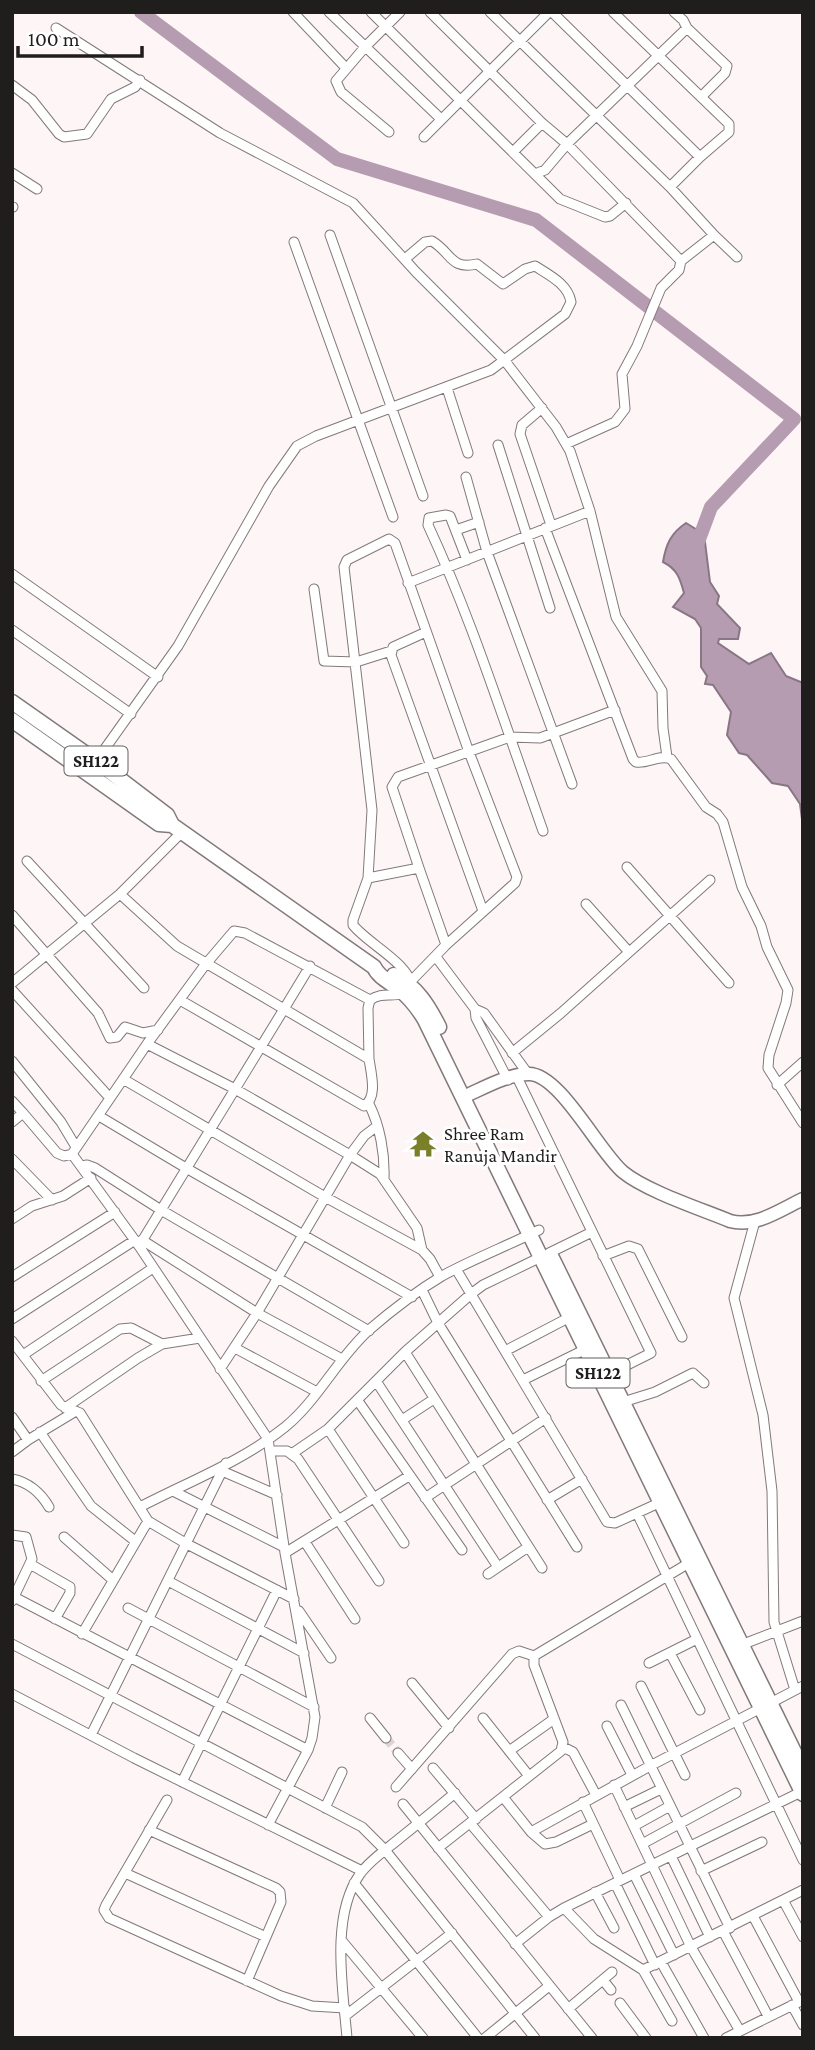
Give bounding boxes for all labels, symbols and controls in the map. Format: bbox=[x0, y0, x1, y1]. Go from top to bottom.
scale bar bbox=[18, 14, 142, 58]
text: 100 m bbox=[28, 27, 80, 51]
road number: SH122 bbox=[64, 746, 128, 776]
place label: Shree Ram Ranuja Mandir bbox=[444, 1123, 557, 1167]
temple icon: Shree Ram Ranuja Mandir bbox=[408, 1129, 438, 1159]
road number: SH122 bbox=[566, 1358, 630, 1388]

